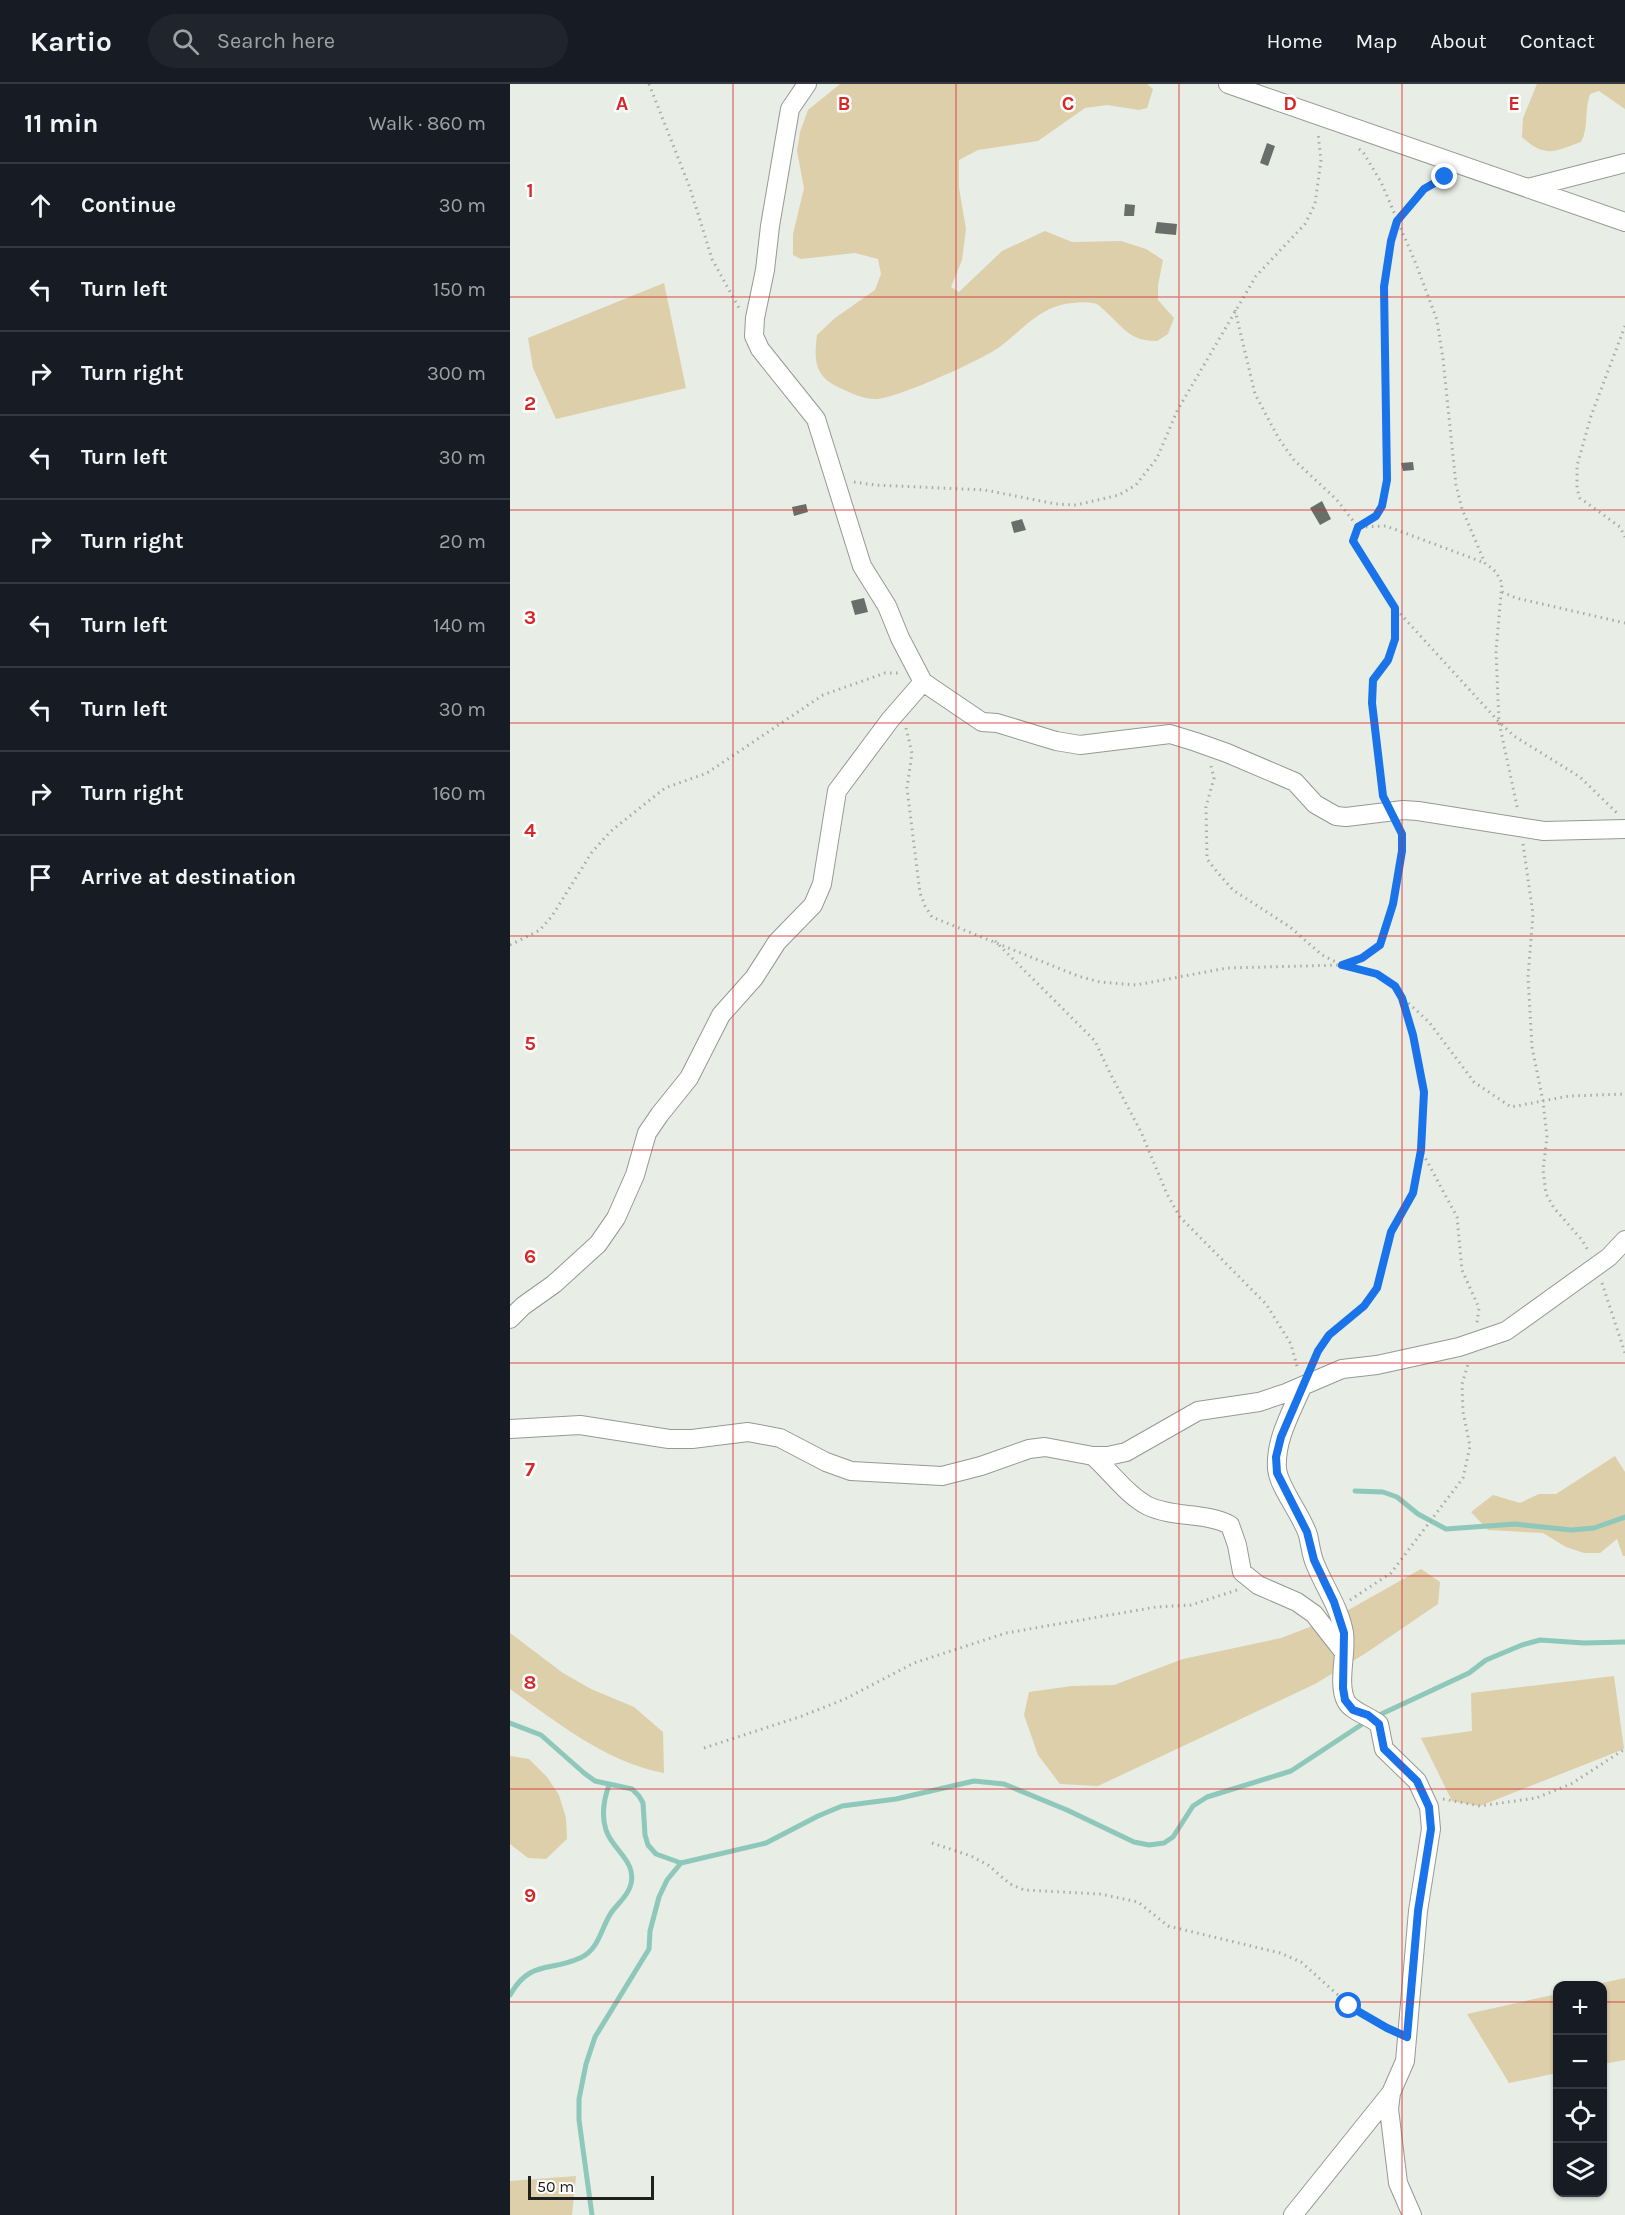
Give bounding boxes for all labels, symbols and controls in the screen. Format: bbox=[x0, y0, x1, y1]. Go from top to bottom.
search box bbox=[148, 14, 568, 68]
text: Kartio bbox=[30, 25, 112, 58]
icon: search bbox=[169, 25, 202, 58]
text: Search here bbox=[217, 28, 335, 54]
text: Home bbox=[1267, 29, 1323, 53]
text: Map bbox=[1356, 29, 1397, 53]
text: About bbox=[1430, 29, 1487, 53]
text: Contact bbox=[1520, 29, 1595, 53]
text: A bbox=[616, 92, 629, 115]
text: B bbox=[838, 92, 850, 115]
text: C bbox=[1062, 92, 1074, 115]
text: D bbox=[1283, 92, 1297, 115]
text: E bbox=[1508, 92, 1520, 115]
text: 11 min bbox=[24, 108, 99, 139]
text: Walk · 860 m bbox=[369, 112, 486, 135]
route end bbox=[1431, 163, 1457, 189]
text: 1 bbox=[526, 179, 534, 202]
icon: ahead bbox=[24, 189, 57, 222]
text: Continue bbox=[81, 192, 176, 218]
text: 30 m bbox=[439, 194, 486, 217]
icon: left bbox=[24, 273, 57, 306]
text: Turn left bbox=[81, 276, 168, 302]
text: 150 m bbox=[433, 278, 486, 301]
icon: right bbox=[24, 357, 57, 390]
text: Turn right bbox=[81, 360, 184, 386]
text: 300 m bbox=[427, 362, 486, 385]
text: 2 bbox=[524, 392, 536, 415]
icon: left bbox=[24, 441, 57, 474]
text: Turn left bbox=[81, 444, 168, 470]
text: 30 m bbox=[439, 446, 486, 469]
icon: right bbox=[24, 525, 57, 558]
text: Turn right bbox=[81, 528, 184, 554]
text: 20 m bbox=[439, 530, 486, 553]
text: 3 bbox=[524, 606, 536, 629]
icon: left bbox=[24, 609, 57, 642]
text: Turn left bbox=[81, 612, 168, 638]
text: 140 m bbox=[433, 614, 486, 637]
icon: left bbox=[24, 693, 57, 726]
text: Turn left bbox=[81, 696, 168, 722]
text: 30 m bbox=[439, 698, 486, 721]
icon: right bbox=[24, 777, 57, 810]
text: Turn right bbox=[81, 780, 184, 806]
text: 160 m bbox=[433, 782, 486, 805]
text: 4 bbox=[524, 819, 536, 842]
icon: arrive bbox=[24, 861, 57, 894]
text: Arrive at destination bbox=[81, 864, 296, 890]
text: 5 bbox=[524, 1032, 536, 1055]
text: 6 bbox=[524, 1245, 536, 1268]
text: 7 bbox=[525, 1458, 535, 1481]
text: 8 bbox=[524, 1671, 536, 1694]
text: 9 bbox=[524, 1884, 536, 1907]
map controls bbox=[1553, 1981, 1607, 2197]
button: + bbox=[1553, 1981, 1607, 2035]
route start bbox=[1335, 1992, 1361, 2018]
button: − bbox=[1553, 2035, 1607, 2089]
button: locate bbox=[1553, 2089, 1607, 2143]
button: layers bbox=[1553, 2143, 1607, 2197]
scale bar bbox=[528, 2173, 654, 2200]
text: 50 m bbox=[537, 2177, 574, 2196]

